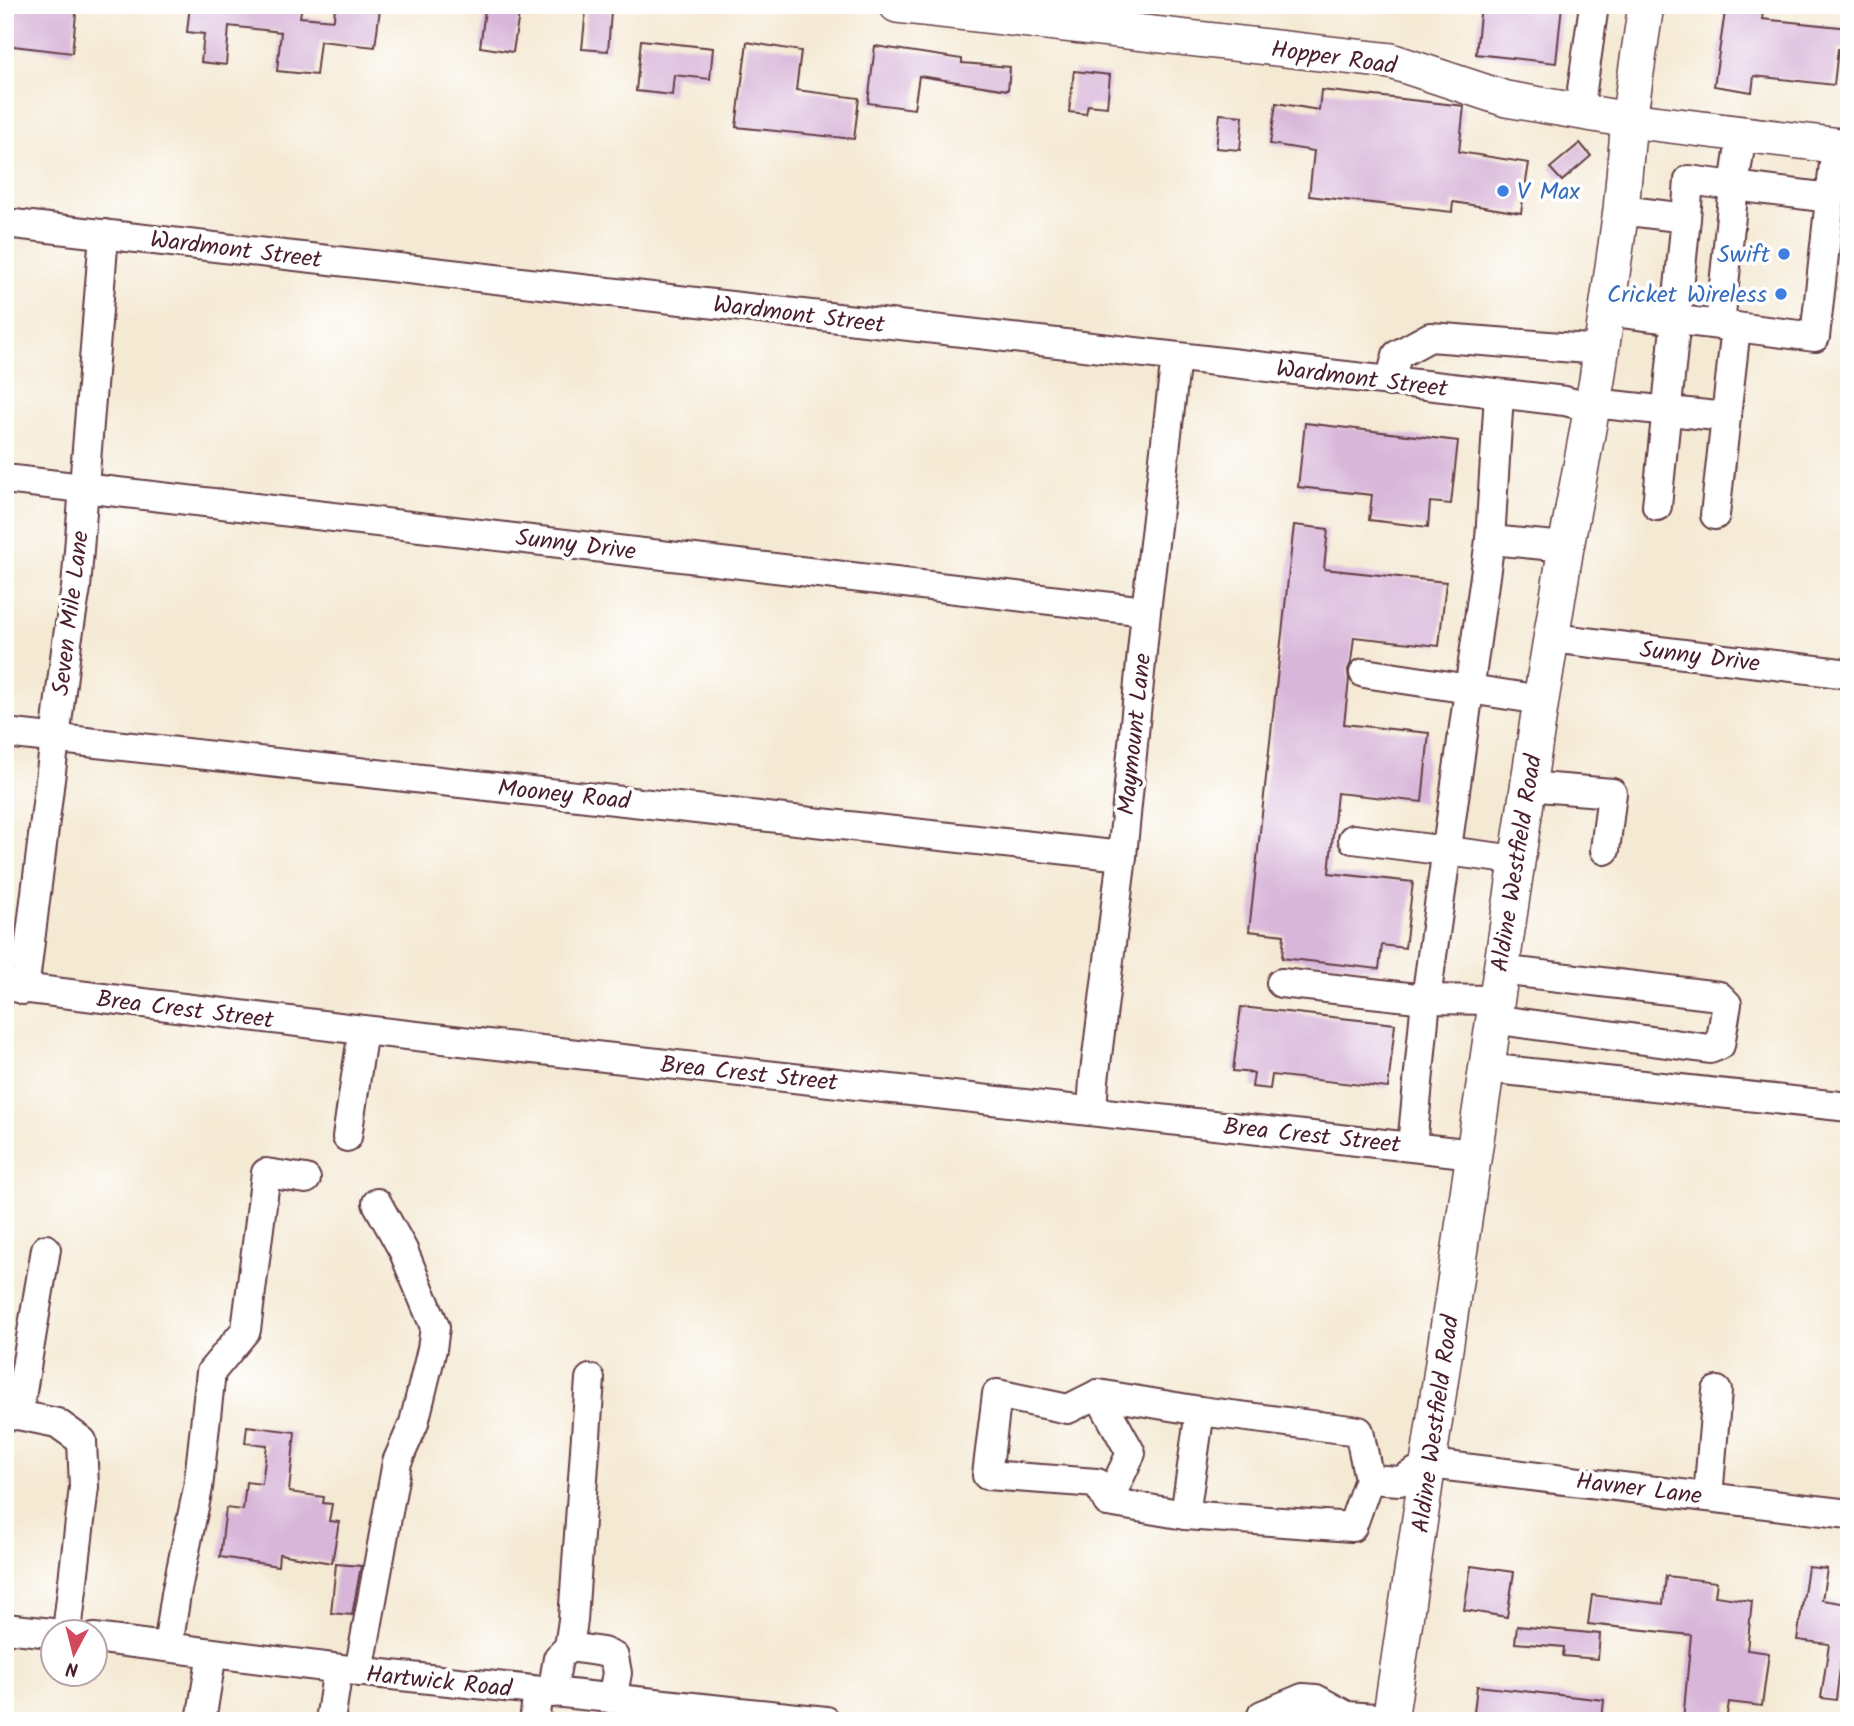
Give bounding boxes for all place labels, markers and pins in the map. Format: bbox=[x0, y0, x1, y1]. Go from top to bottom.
place label: V Max bbox=[1517, 173, 1581, 212]
marker: V Max bbox=[1495, 183, 1511, 199]
place label: Swift bbox=[1717, 236, 1771, 275]
marker: Swift bbox=[1776, 246, 1792, 262]
place label: Cricket Wireless bbox=[1607, 276, 1767, 315]
marker: Cricket Wireless bbox=[1773, 286, 1789, 302]

